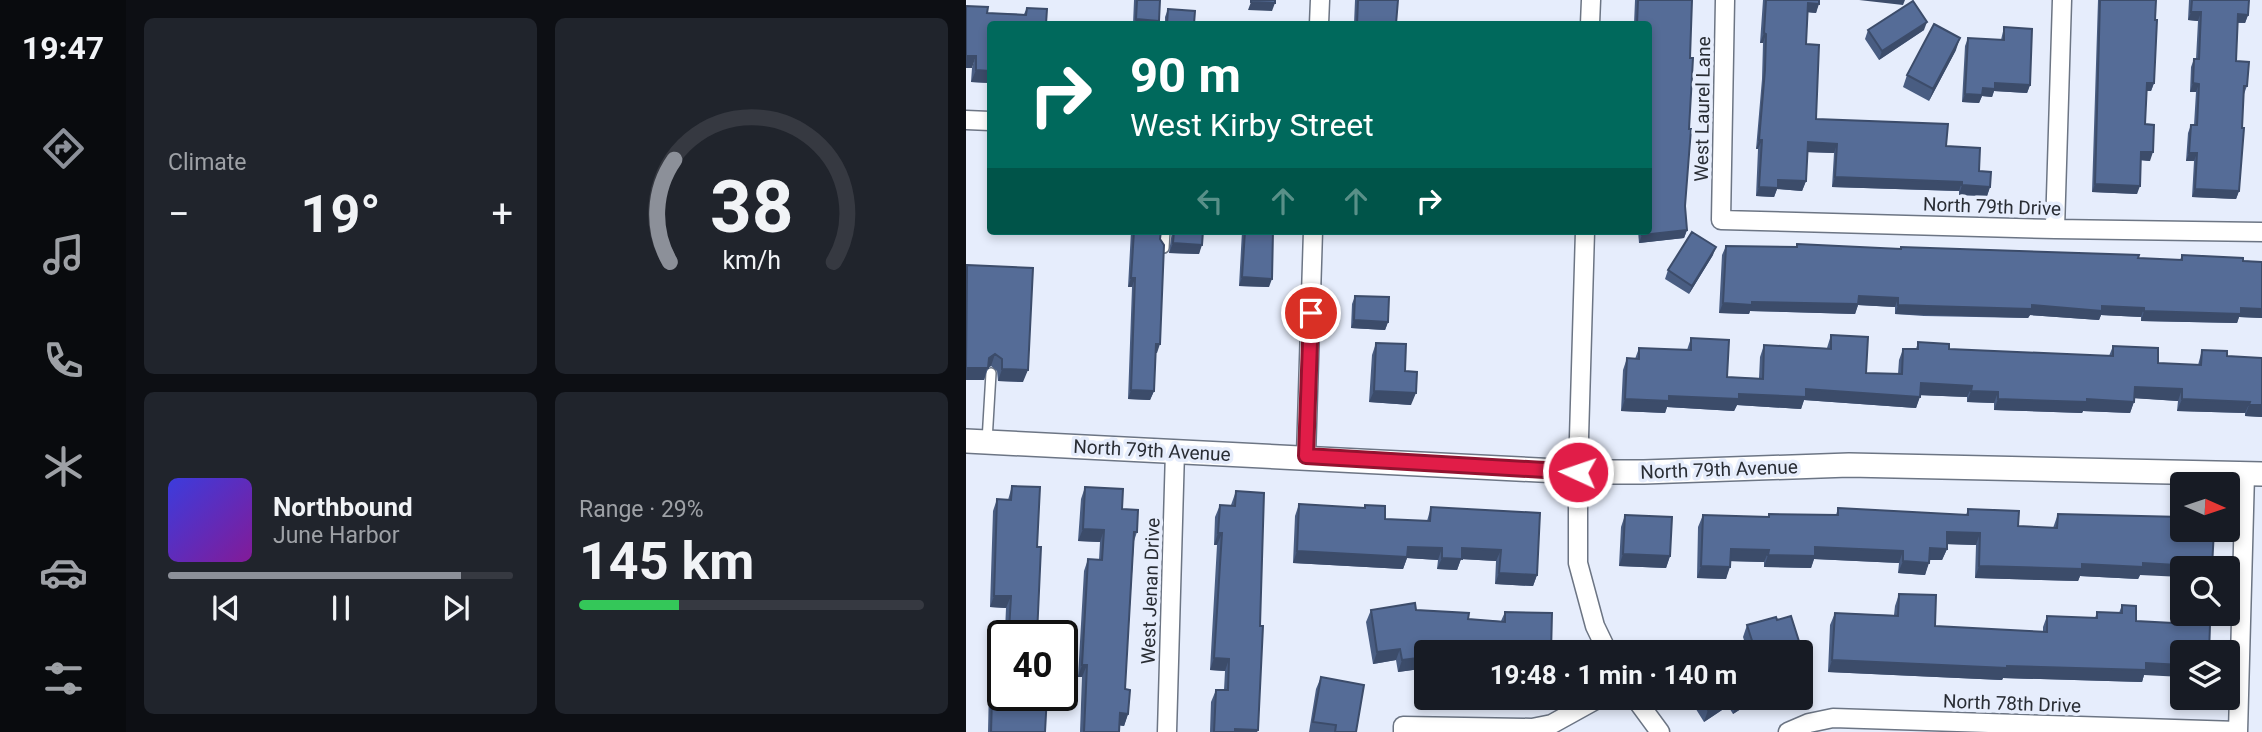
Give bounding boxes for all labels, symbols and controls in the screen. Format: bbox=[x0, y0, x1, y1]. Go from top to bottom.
text: 19:47 bbox=[22, 29, 104, 67]
street label: West Laurel Lane bbox=[1690, 36, 1715, 182]
text: 90 m bbox=[1130, 47, 1241, 104]
icon: right bbox=[1015, 49, 1106, 140]
text: West Kirby Street bbox=[1130, 106, 1374, 144]
icon: directions bbox=[39, 124, 88, 173]
text: Climate bbox=[168, 149, 247, 176]
text: 38 bbox=[710, 164, 793, 250]
icon: left bbox=[1191, 182, 1229, 220]
icon: ahead bbox=[1264, 182, 1302, 220]
icon: ahead bbox=[1337, 182, 1375, 220]
icon: right bbox=[1410, 182, 1448, 220]
text: 19° bbox=[301, 184, 381, 245]
text: − bbox=[168, 192, 190, 236]
text: + bbox=[491, 192, 513, 236]
street label: North 79th Drive bbox=[1923, 193, 2061, 220]
icon: music bbox=[39, 230, 88, 279]
text: km/h bbox=[722, 246, 781, 275]
pin bbox=[1281, 283, 1341, 343]
icon: arrive bbox=[1292, 294, 1330, 332]
icon: phone bbox=[39, 336, 88, 385]
street label: North 79th Avenue bbox=[1073, 435, 1231, 466]
position arrow bbox=[1541, 435, 1615, 509]
icon: climate bbox=[39, 442, 88, 491]
street label: North 79th Avenue bbox=[1640, 455, 1798, 484]
north arrow bbox=[2170, 472, 2240, 542]
map controls bbox=[2170, 472, 2240, 710]
text: Northbound bbox=[273, 492, 413, 522]
text: Range · 29% bbox=[579, 496, 704, 523]
street label: West Jenan Drive bbox=[1136, 517, 1165, 665]
text: June Harbor bbox=[273, 522, 400, 549]
text: 145 km bbox=[579, 531, 754, 592]
icon: car bbox=[39, 548, 88, 597]
button: search bbox=[2170, 556, 2240, 626]
icon: previous bbox=[207, 589, 245, 627]
icon: pause bbox=[322, 589, 360, 627]
icon: next bbox=[437, 589, 475, 627]
speed limit sign: 40 bbox=[987, 620, 1078, 711]
button: layers bbox=[2170, 640, 2240, 710]
icon: filters bbox=[39, 654, 88, 703]
text: 19:48 · 1 min · 140 m bbox=[1490, 660, 1737, 690]
street label: North 78th Drive bbox=[1943, 690, 2081, 717]

